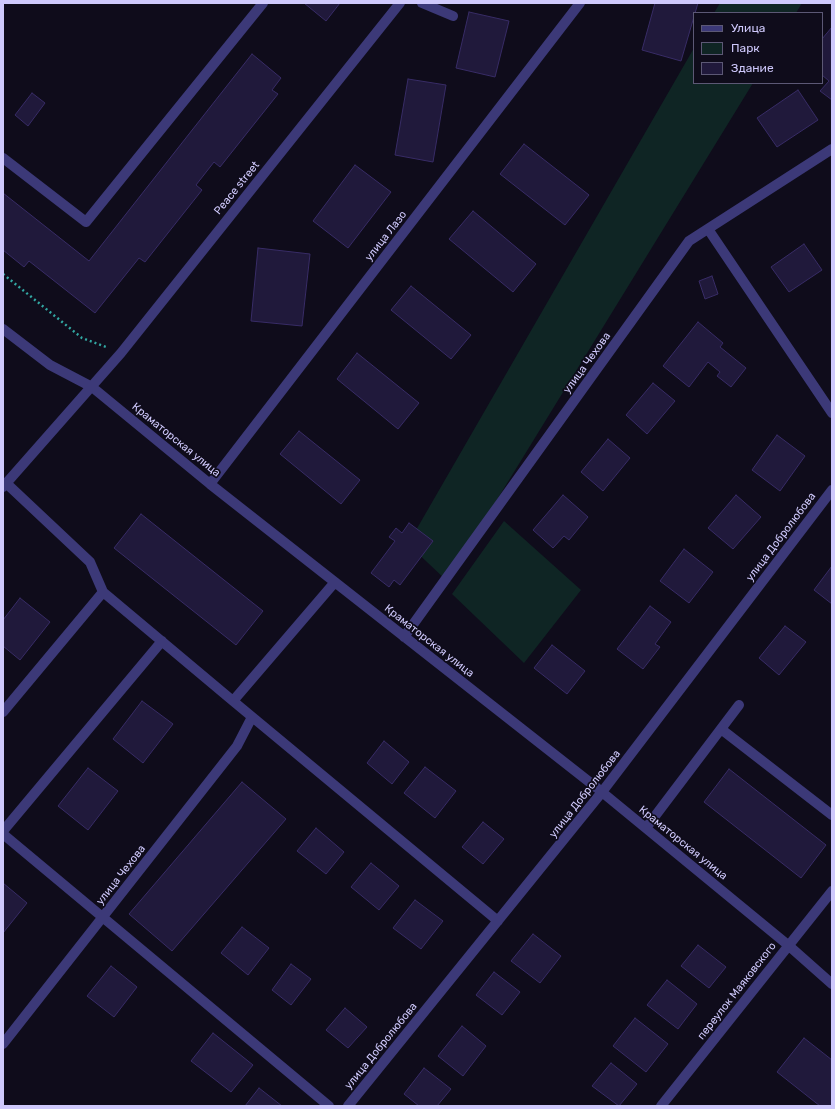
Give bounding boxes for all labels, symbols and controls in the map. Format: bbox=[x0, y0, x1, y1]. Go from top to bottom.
legend bbox=[693, 12, 823, 84]
text: Улица bbox=[731, 21, 765, 35]
text: Парк bbox=[731, 41, 760, 55]
text: Здание bbox=[731, 61, 774, 75]
street label: Peace street bbox=[212, 159, 262, 217]
street label: улица Лазо bbox=[362, 208, 410, 264]
street label: улица Чехова bbox=[560, 330, 614, 396]
street label: Краматорская улица bbox=[129, 400, 223, 480]
street label: улица Добролюбова bbox=[743, 490, 819, 584]
street label: Краматорская улица bbox=[382, 602, 476, 680]
street label: улица Добролюбова bbox=[547, 748, 623, 840]
street label: Краматорская улица bbox=[636, 803, 730, 883]
street label: улица Чехова bbox=[94, 843, 148, 907]
street label: переулок Маяковского bbox=[695, 940, 779, 1042]
street label: улица Добролюбова bbox=[342, 1000, 420, 1092]

